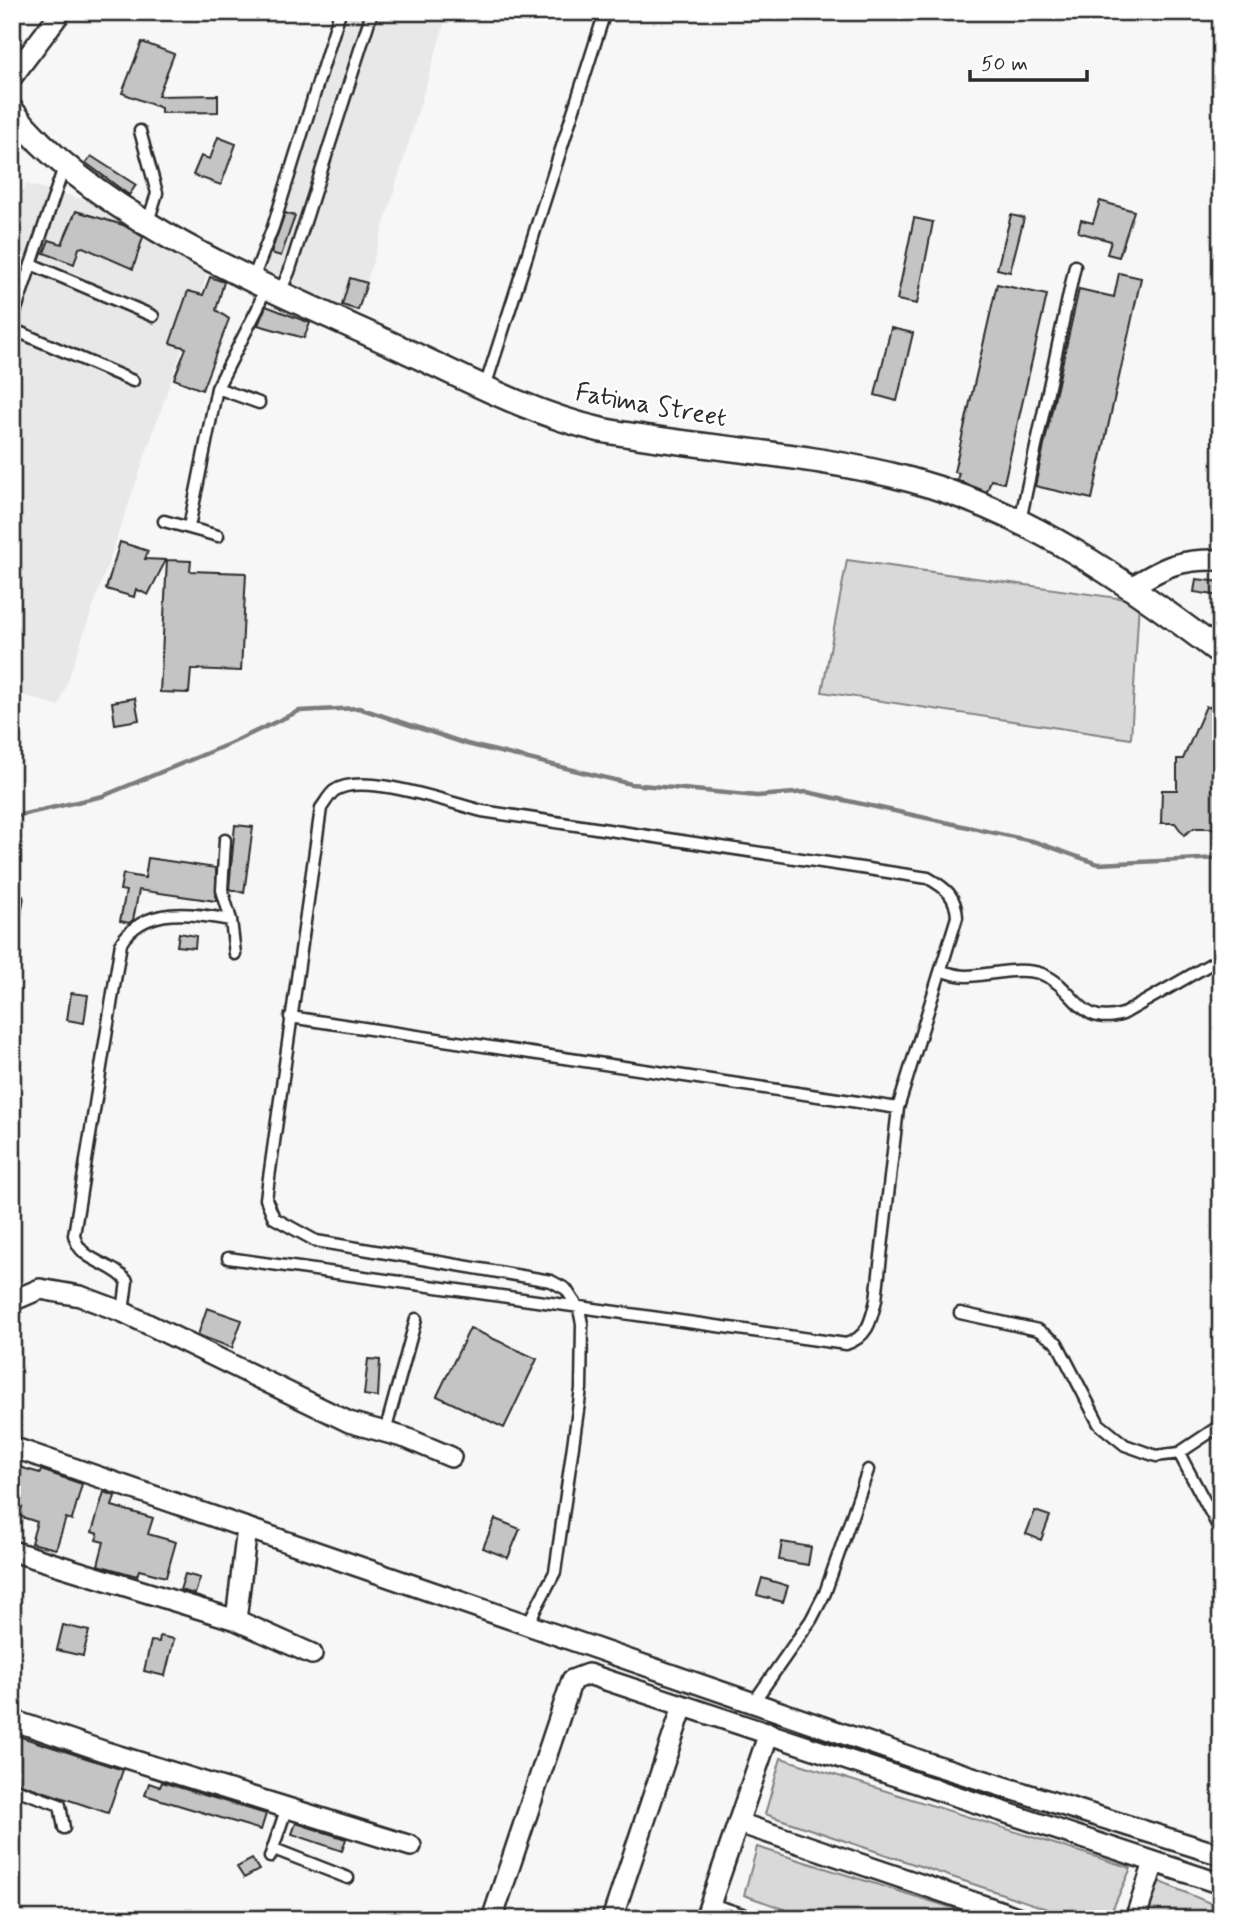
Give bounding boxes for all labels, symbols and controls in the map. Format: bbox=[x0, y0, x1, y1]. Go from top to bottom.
scale bar bbox=[970, 38, 1088, 82]
text: 50 m bbox=[981, 50, 1028, 78]
street label: Fatima Street bbox=[573, 376, 729, 436]

